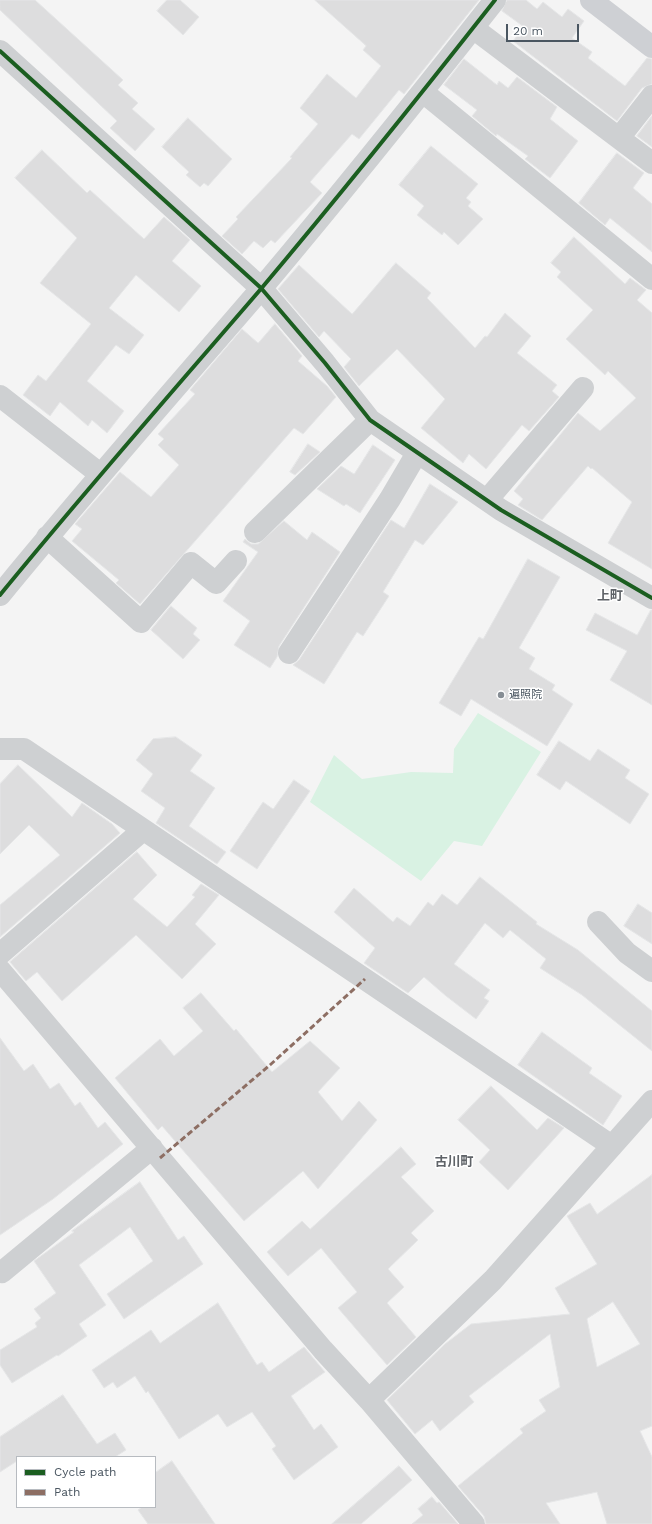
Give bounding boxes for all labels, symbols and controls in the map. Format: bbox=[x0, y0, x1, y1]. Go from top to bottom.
scale bar bbox=[508, 16, 581, 42]
text: 20 m bbox=[513, 24, 543, 38]
district label: 上町 bbox=[597, 588, 623, 604]
place label: 遍照院 bbox=[509, 688, 542, 702]
marker: 遍照院 bbox=[496, 690, 506, 700]
district label: 古川町 bbox=[435, 1154, 473, 1170]
legend bbox=[16, 1456, 156, 1508]
text: Cycle path bbox=[54, 1465, 116, 1479]
text: Path bbox=[54, 1485, 80, 1499]

